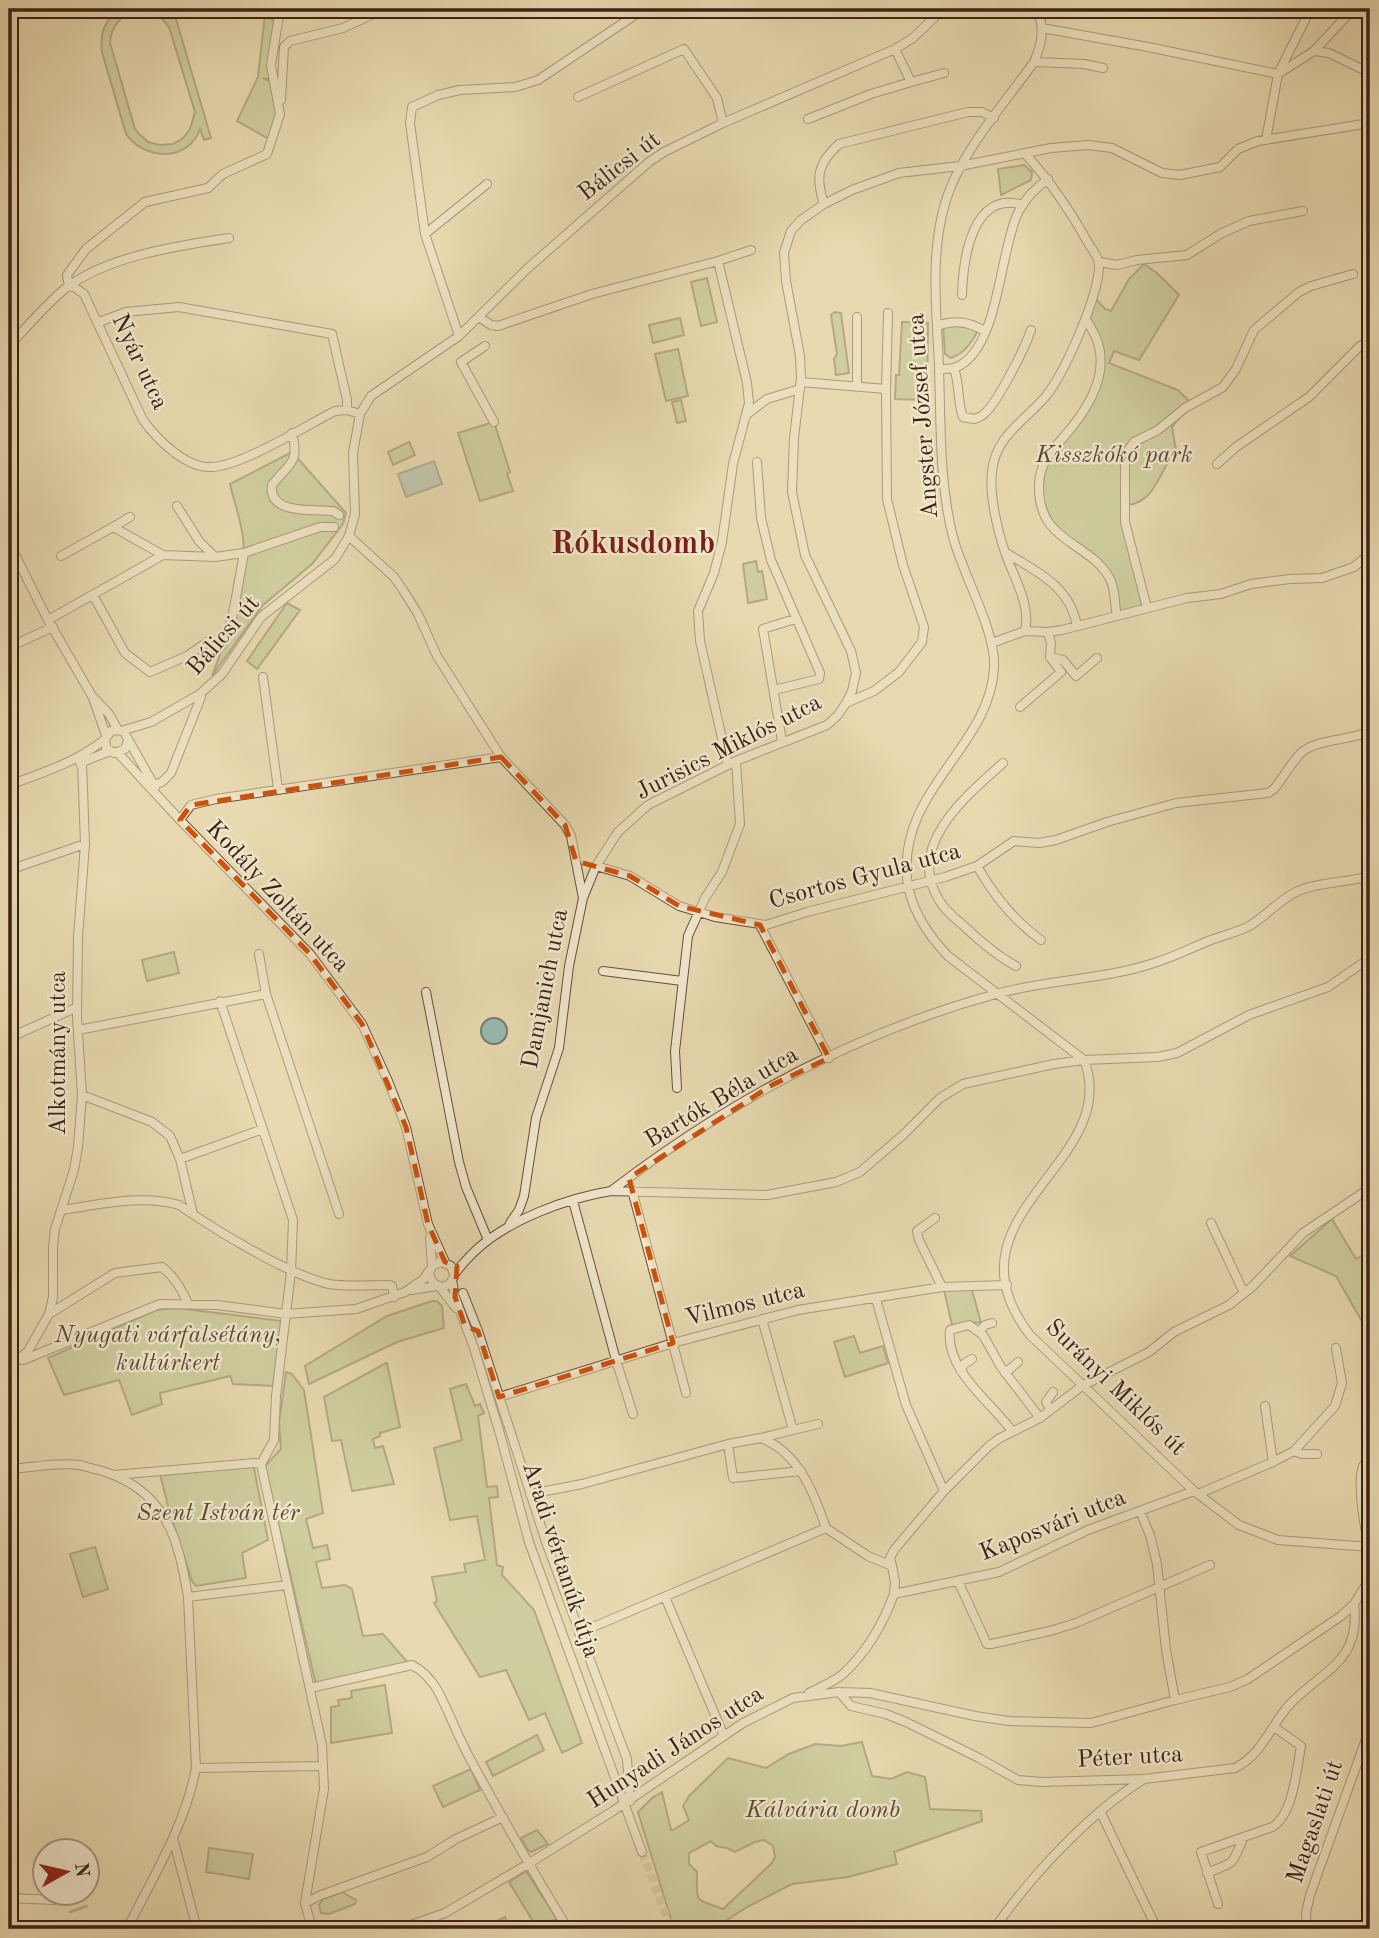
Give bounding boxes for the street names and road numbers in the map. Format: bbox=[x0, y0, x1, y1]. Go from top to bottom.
street label: Bálicsi út bbox=[575, 128, 665, 206]
street label: Nyár utca bbox=[106, 311, 172, 414]
street label: Angster József utca bbox=[905, 312, 943, 519]
street label: Bálicsi út bbox=[183, 592, 265, 680]
street label: Jurisics Miklós utca bbox=[632, 691, 826, 805]
street label: Kodály Zoltán utca bbox=[201, 816, 353, 978]
street label: Csortos Gyula utca bbox=[767, 840, 963, 914]
street label: Damjanich utca bbox=[519, 907, 573, 1071]
street label: Alkotmány utca bbox=[47, 971, 71, 1135]
street label: Bartók Béla utca bbox=[641, 1043, 803, 1153]
street label: Vilmos utca bbox=[683, 1279, 807, 1331]
street label: Surányi Miklós út bbox=[1040, 1315, 1190, 1461]
street label: Aradi vértanúk útja bbox=[517, 1459, 603, 1661]
street label: Kaposvári utca bbox=[977, 1486, 1130, 1566]
street label: Hunyadi János utca bbox=[584, 1682, 768, 1814]
street label: Péter utca bbox=[1077, 1743, 1184, 1773]
street label: Magaslati út bbox=[1284, 1757, 1348, 1887]

